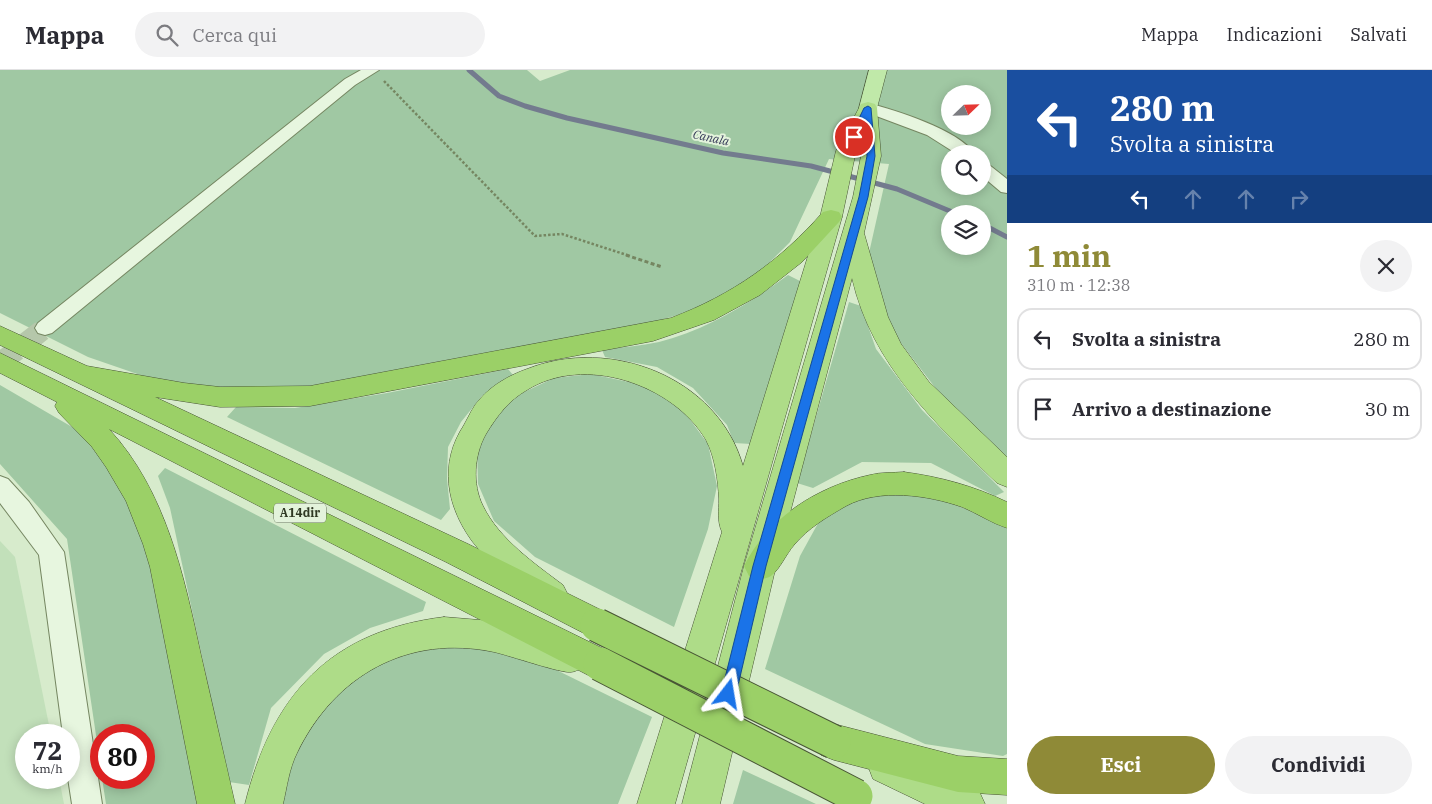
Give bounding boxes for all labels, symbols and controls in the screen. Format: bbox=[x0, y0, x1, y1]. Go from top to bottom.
search box bbox=[135, 12, 485, 57]
text: Mappa bbox=[25, 19, 105, 51]
icon: search bbox=[153, 21, 181, 49]
text: Cerca qui bbox=[193, 23, 277, 47]
text: Mappa bbox=[1141, 23, 1199, 46]
text: Indicazioni bbox=[1227, 23, 1322, 46]
text: Salvati bbox=[1350, 23, 1407, 46]
north arrow bbox=[941, 85, 991, 135]
map controls bbox=[941, 85, 991, 255]
text: 280 m bbox=[1110, 85, 1215, 131]
icon: left bbox=[1027, 90, 1092, 155]
pin bbox=[833, 116, 875, 158]
icon: arrive bbox=[840, 123, 868, 151]
water label: Canala bbox=[692, 126, 731, 149]
text: Svolta a sinistra bbox=[1110, 129, 1274, 158]
button: search bbox=[941, 145, 991, 195]
icon: left bbox=[1126, 185, 1154, 213]
icon: ahead bbox=[1179, 185, 1207, 213]
icon: ahead bbox=[1232, 185, 1260, 213]
icon: right bbox=[1285, 185, 1313, 213]
button: layers bbox=[941, 205, 991, 255]
text: 1 min bbox=[1027, 236, 1111, 275]
button: close bbox=[1360, 240, 1412, 292]
text: 310 m · 12:38 bbox=[1027, 275, 1130, 295]
icon: left bbox=[1029, 325, 1057, 353]
text: Svolta a sinistra bbox=[1072, 327, 1221, 351]
text: 280 m bbox=[1353, 327, 1410, 351]
icon: arrive bbox=[1029, 395, 1057, 423]
text: Arrivo a destinazione bbox=[1072, 397, 1271, 421]
text: 30 m bbox=[1365, 397, 1410, 421]
road number: A14dir bbox=[274, 503, 326, 522]
position arrow bbox=[701, 667, 753, 719]
speed limit sign: 80 bbox=[90, 724, 155, 789]
text: 72 bbox=[32, 734, 63, 767]
button: Esci bbox=[1027, 736, 1215, 794]
button: Condividi bbox=[1225, 736, 1412, 794]
text: km/h bbox=[32, 761, 63, 776]

